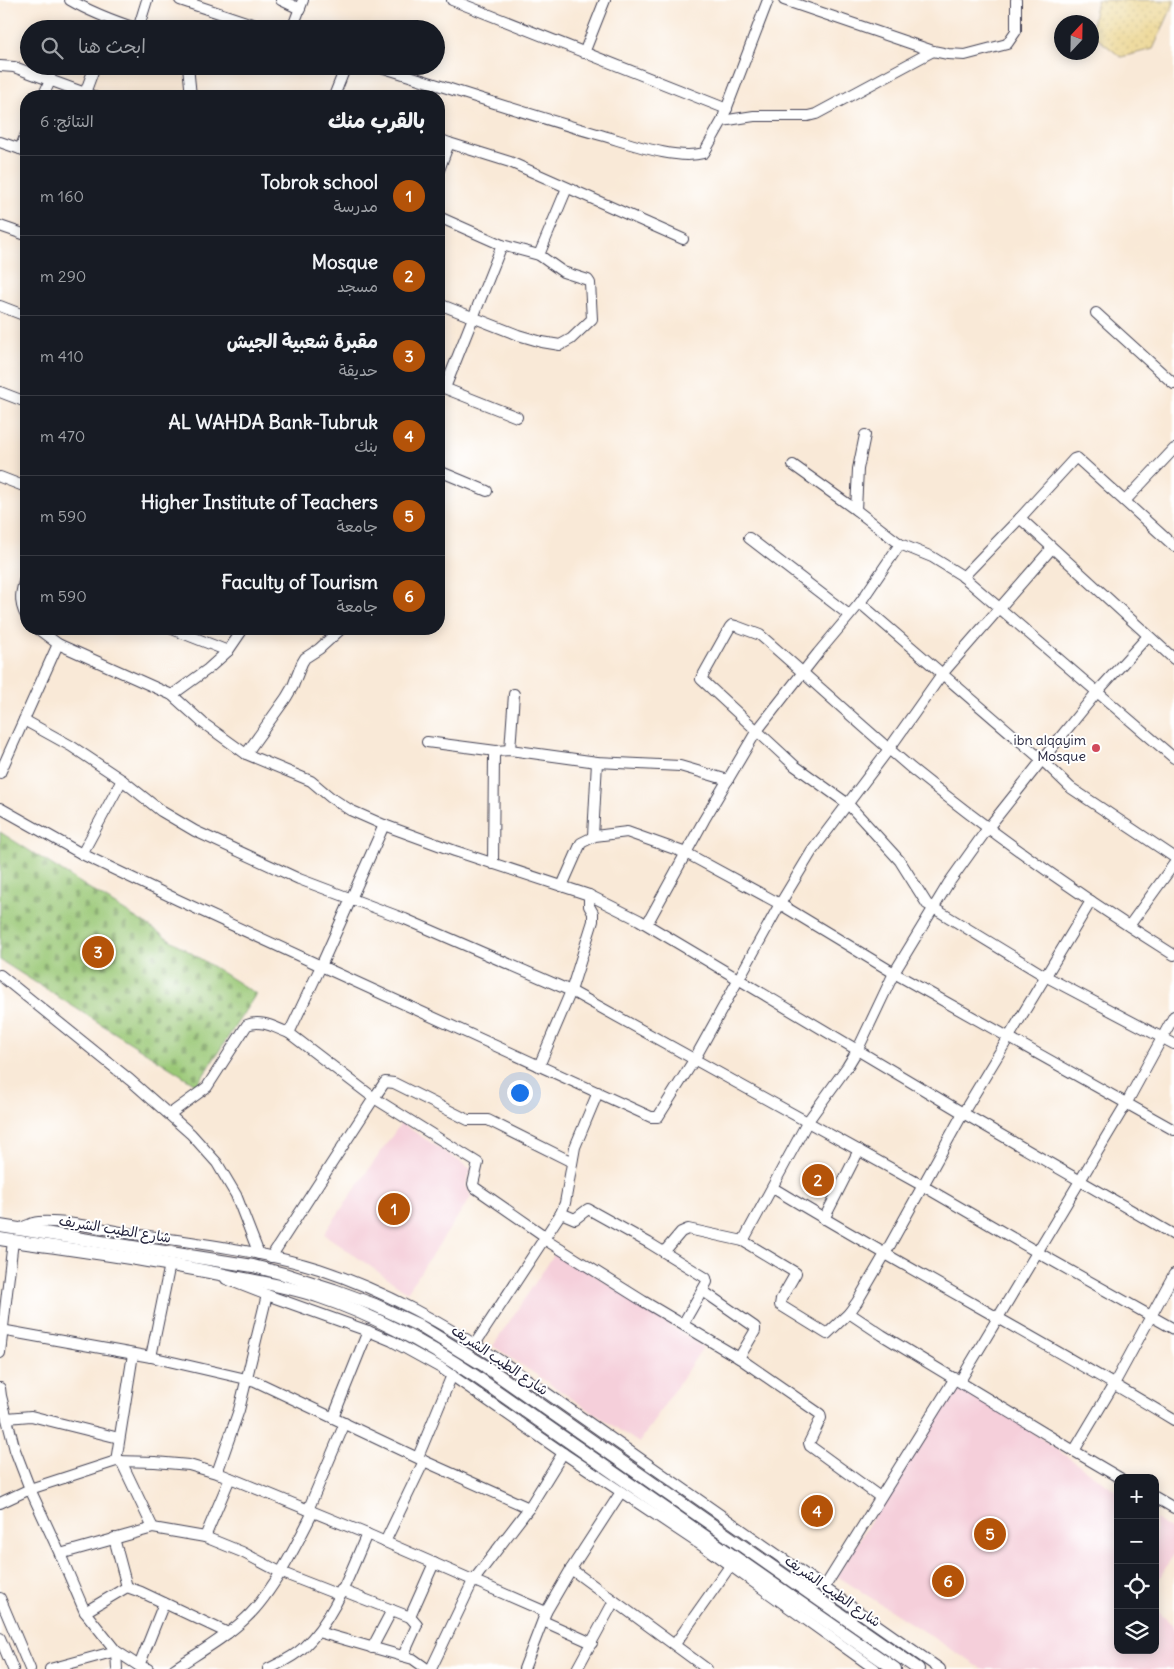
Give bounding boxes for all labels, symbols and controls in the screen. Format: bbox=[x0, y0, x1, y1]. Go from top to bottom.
north arrow bbox=[1054, 15, 1099, 60]
search box bbox=[20, 20, 445, 75]
icon: search bbox=[38, 34, 66, 62]
text: ابحث هنا bbox=[78, 34, 146, 58]
text: بالقرب منك bbox=[328, 107, 425, 134]
text: النتائج: 6 bbox=[40, 111, 94, 131]
text: Tobrok school bbox=[261, 170, 378, 194]
text: 160 m bbox=[40, 186, 84, 206]
text: 1 bbox=[406, 186, 412, 206]
text: مدرسة bbox=[333, 196, 378, 216]
text: Mosque bbox=[312, 250, 378, 274]
text: 290 m bbox=[40, 266, 86, 286]
text: 2 bbox=[405, 266, 413, 286]
text: مسجد bbox=[337, 276, 378, 296]
text: مقبرة شعبية الجيش bbox=[227, 329, 378, 353]
text: 410 m bbox=[40, 346, 84, 366]
text: 3 bbox=[404, 346, 414, 366]
text: حديقة bbox=[339, 360, 378, 380]
text: AL WAHDA Bank-Tubruk bbox=[169, 410, 378, 434]
text: 470 m bbox=[40, 426, 85, 446]
text: 4 bbox=[404, 426, 414, 446]
text: بنك bbox=[354, 436, 378, 456]
text: Higher Institute of Teachers bbox=[141, 490, 378, 514]
text: 590 m bbox=[40, 506, 87, 526]
text: 5 bbox=[404, 506, 414, 526]
text: جامعة bbox=[336, 516, 378, 536]
text: Faculty of Tourism bbox=[222, 570, 378, 594]
text: 590 m bbox=[40, 586, 87, 606]
text: 6 bbox=[404, 586, 414, 606]
text: جامعة bbox=[336, 596, 378, 616]
place label: ibn alqayim Mosque bbox=[1014, 731, 1086, 765]
marker: ibn alqayim Mosque bbox=[1090, 742, 1102, 754]
pin: 3 bbox=[82, 933, 114, 971]
your location bbox=[507, 1080, 533, 1106]
pin: 2 bbox=[802, 1161, 834, 1199]
pin: 1 bbox=[378, 1190, 410, 1228]
street label: شارع الطيب الشريف bbox=[58, 1211, 172, 1248]
street label: شارع الطيب الشريف bbox=[448, 1321, 552, 1400]
map controls bbox=[1114, 1474, 1159, 1654]
button: + bbox=[1114, 1474, 1159, 1519]
pin: 4 bbox=[801, 1492, 833, 1530]
pin: 5 bbox=[974, 1515, 1006, 1553]
button: − bbox=[1114, 1519, 1159, 1564]
street label: شارع الطيب الشريف bbox=[781, 1551, 885, 1632]
pin: 6 bbox=[932, 1562, 964, 1600]
button: locate bbox=[1114, 1564, 1159, 1609]
button: layers bbox=[1114, 1609, 1159, 1654]

